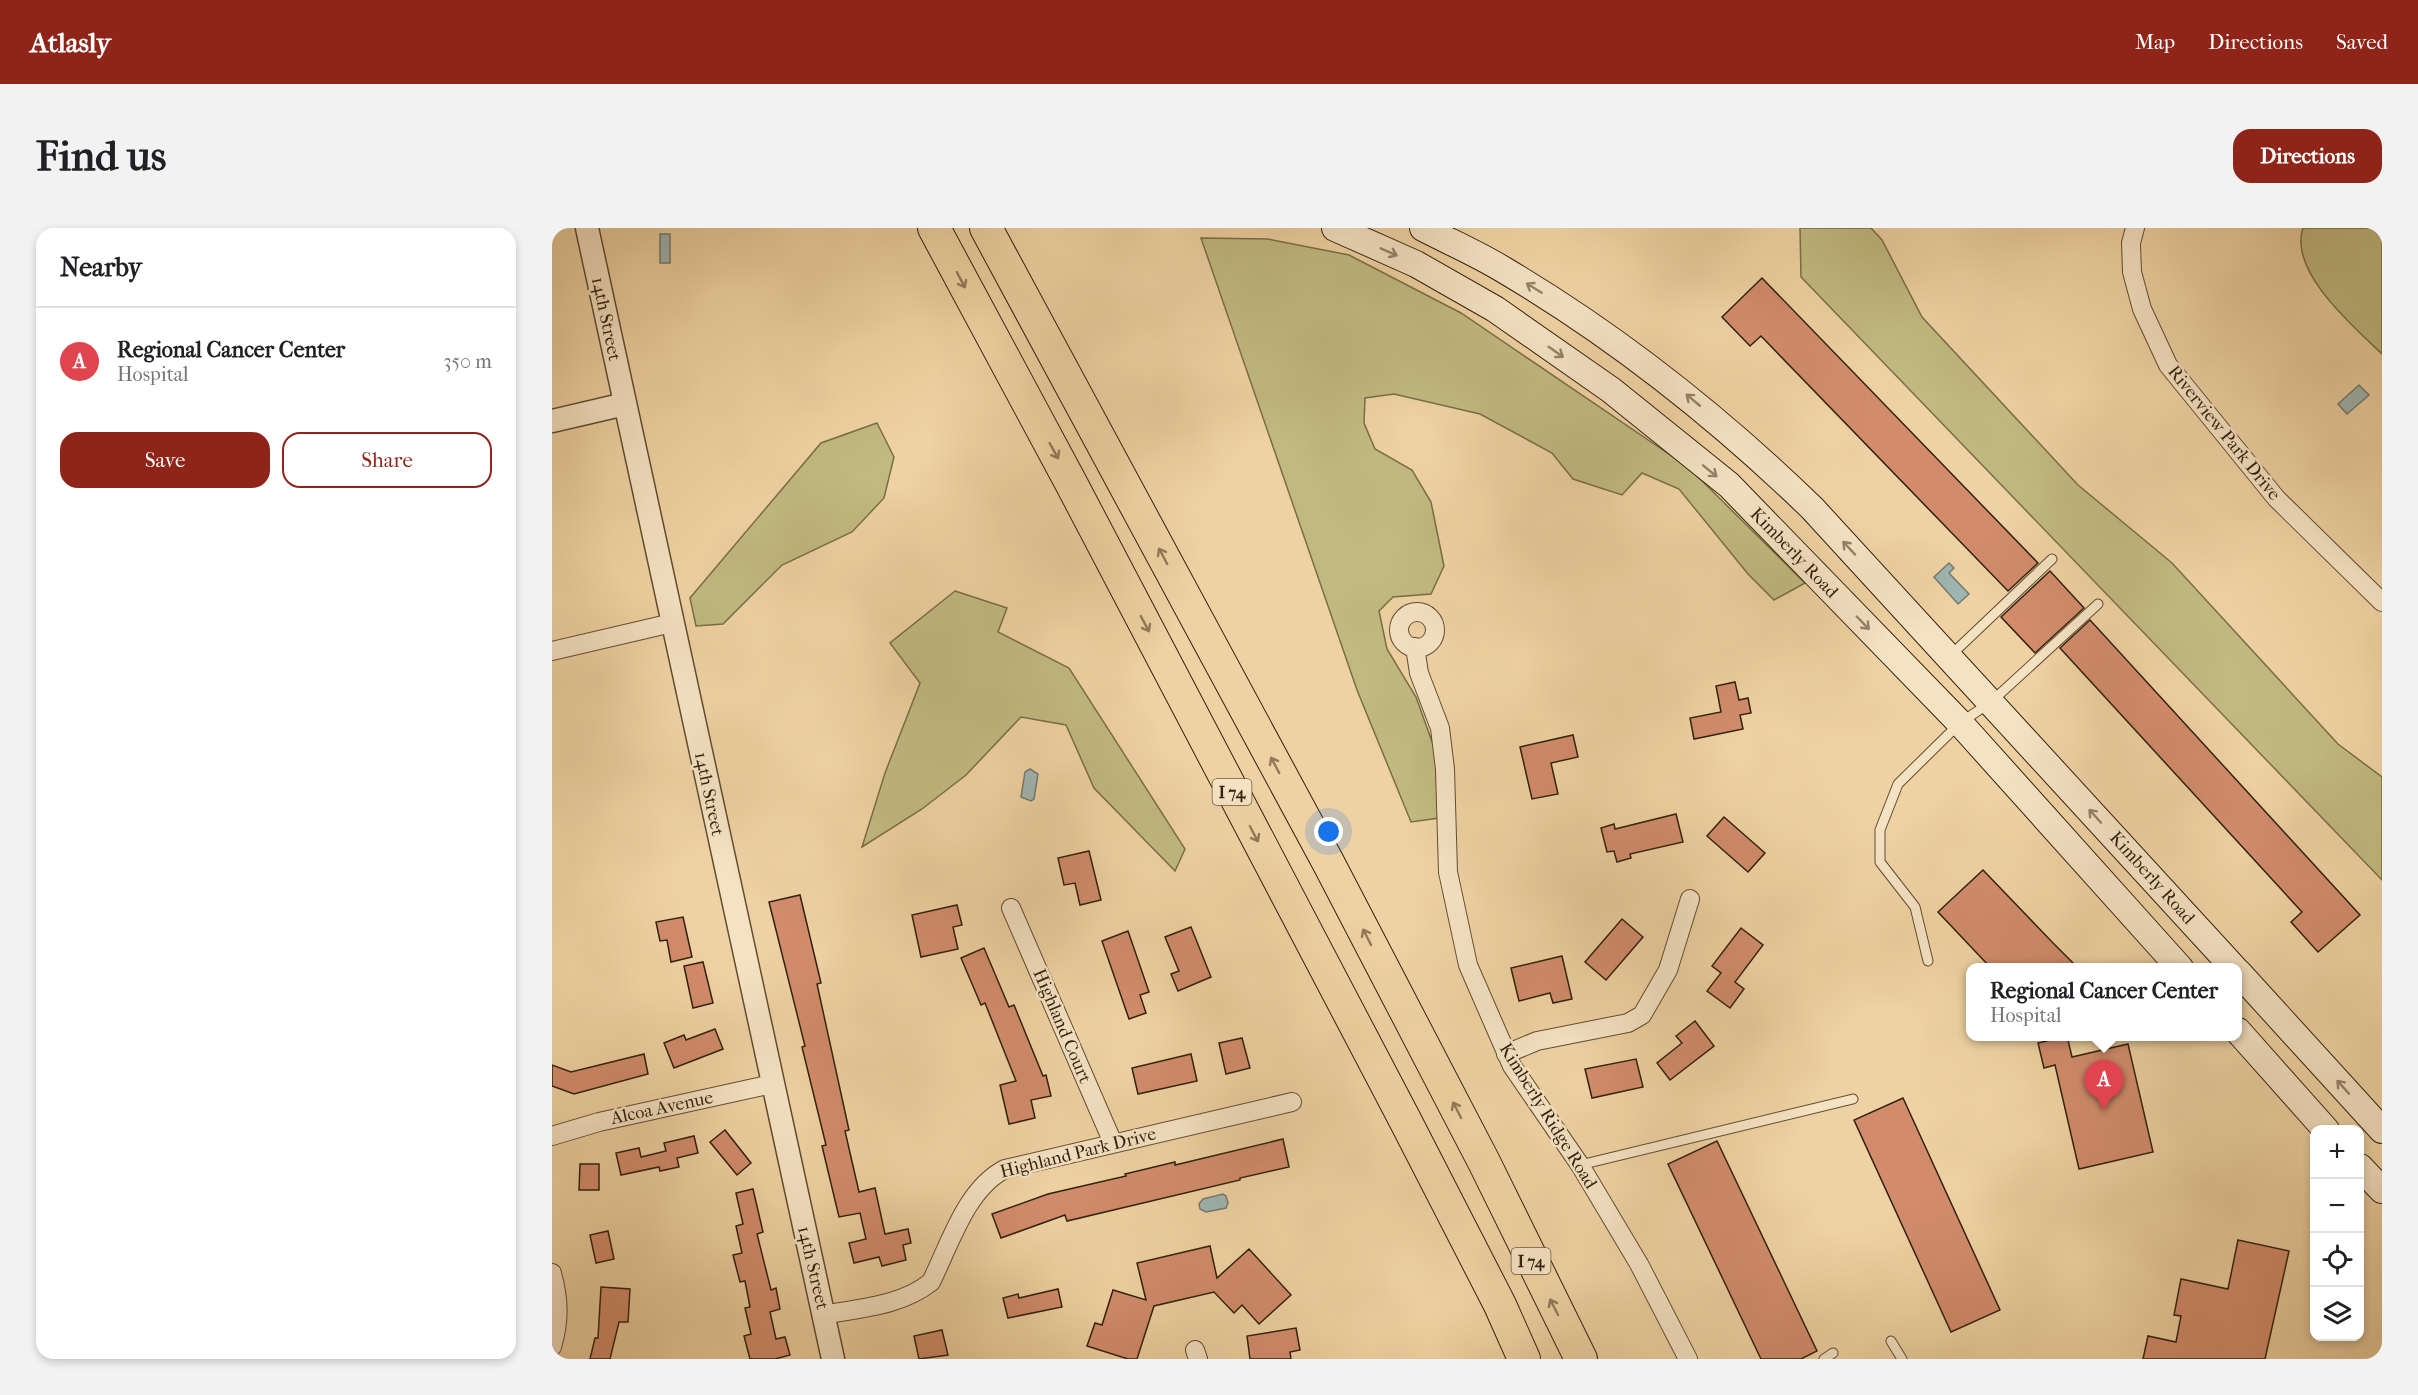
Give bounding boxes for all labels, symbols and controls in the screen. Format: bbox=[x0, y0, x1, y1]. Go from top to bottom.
text: Atlasly bbox=[30, 26, 111, 59]
text: Map bbox=[2135, 30, 2175, 54]
text: Directions bbox=[2208, 30, 2303, 54]
text: Saved bbox=[2336, 30, 2388, 54]
button: Directions bbox=[2233, 129, 2382, 183]
text: Find us bbox=[36, 132, 166, 181]
one-way arrow bbox=[1379, 247, 1397, 258]
text: Nearby bbox=[60, 252, 142, 283]
one-way arrow bbox=[955, 271, 967, 288]
street label: 14th Street bbox=[587, 275, 625, 363]
one-way arrow bbox=[1526, 282, 1542, 294]
text: Regional Cancer Center bbox=[117, 337, 345, 363]
one-way arrow bbox=[1547, 346, 1564, 358]
text: A bbox=[73, 350, 86, 373]
text: 350 m bbox=[443, 350, 492, 373]
street label: Riverview Park Drive bbox=[2163, 361, 2285, 505]
text: Hospital bbox=[117, 363, 189, 386]
one-way arrow bbox=[1686, 393, 1701, 407]
button: Save bbox=[60, 432, 270, 488]
button: Share bbox=[282, 432, 492, 488]
one-way arrow bbox=[1049, 442, 1060, 460]
one-way arrow bbox=[1702, 464, 1718, 477]
street label: Kimberly Road bbox=[1746, 504, 1842, 603]
one-way arrow bbox=[1842, 541, 1857, 556]
one-way arrow bbox=[1157, 548, 1169, 565]
one-way arrow bbox=[1139, 615, 1151, 632]
one-way arrow bbox=[1856, 616, 1870, 631]
street label: 14th Street bbox=[690, 750, 728, 838]
one-way arrow bbox=[1269, 756, 1280, 774]
road number: I 74 bbox=[1212, 779, 1252, 805]
one-way arrow bbox=[2088, 809, 2102, 824]
your location bbox=[1314, 817, 1343, 846]
one-way arrow bbox=[1249, 825, 1261, 843]
street label: Kimberly Road bbox=[2105, 827, 2199, 929]
one-way arrow bbox=[1361, 929, 1373, 946]
popup bbox=[1966, 963, 2242, 1041]
street label: Highland Court bbox=[1029, 966, 1096, 1087]
text: Regional Cancer Center bbox=[1990, 978, 2218, 1004]
text: Hospital bbox=[1990, 1004, 2061, 1027]
street label: Kimberly Ridge Road bbox=[1495, 1039, 1601, 1193]
pin: A bbox=[2084, 1060, 2124, 1110]
one-way arrow bbox=[2335, 1079, 2350, 1094]
street label: Alcoa Avenue bbox=[608, 1087, 715, 1129]
one-way arrow bbox=[1450, 1101, 1462, 1119]
street label: Highland Park Drive bbox=[998, 1123, 1158, 1183]
map controls bbox=[2310, 1125, 2364, 1341]
button: + bbox=[2310, 1125, 2364, 1179]
button: − bbox=[2310, 1179, 2364, 1233]
street label: 14th Street bbox=[793, 1224, 833, 1312]
button: locate bbox=[2310, 1233, 2364, 1287]
road number: I 74 bbox=[1512, 1248, 1550, 1274]
button: layers bbox=[2310, 1287, 2364, 1341]
one-way arrow bbox=[1548, 1298, 1559, 1316]

